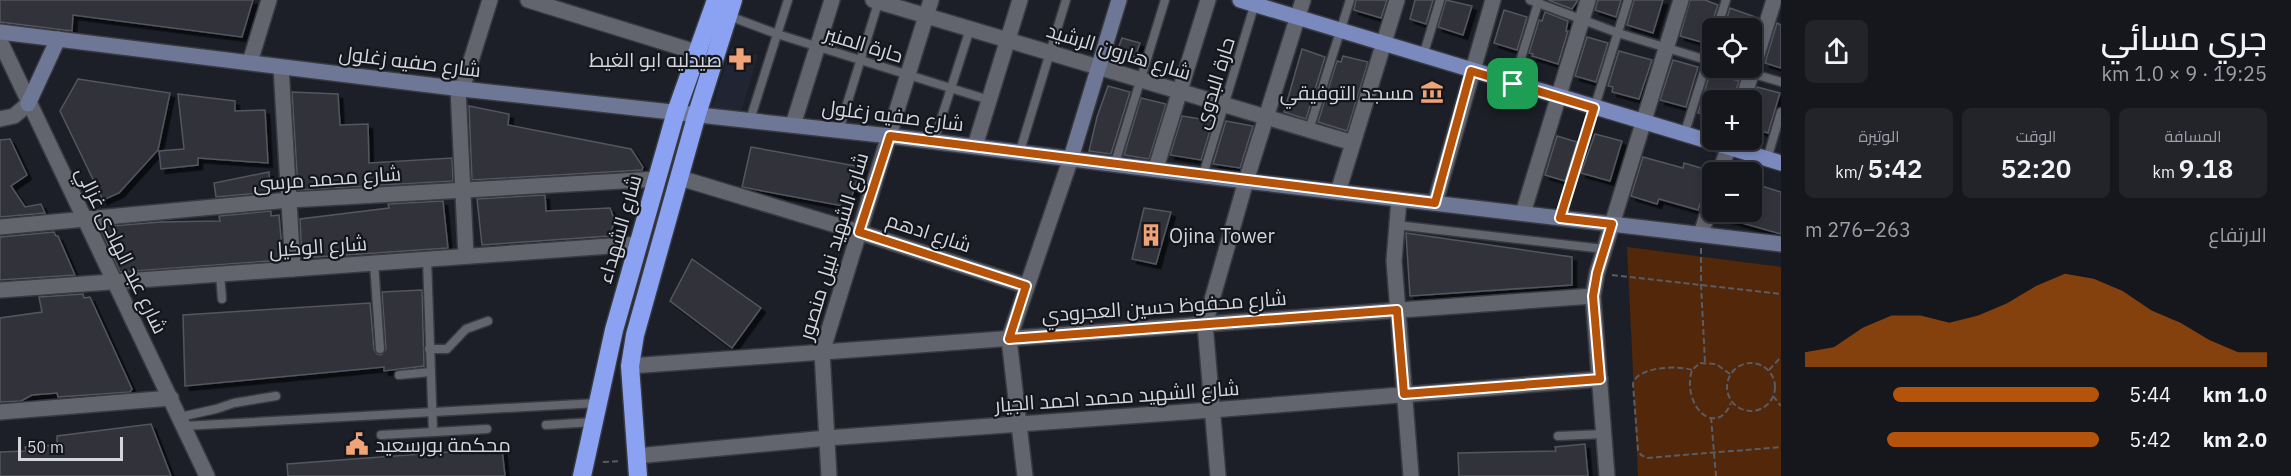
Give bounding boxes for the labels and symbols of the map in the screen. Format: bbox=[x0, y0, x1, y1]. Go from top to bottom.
street label: شارع هارون الرشيد bbox=[1043, 16, 1194, 87]
street label: حارة المنير bbox=[820, 19, 907, 69]
street label: حارة البدوى bbox=[1187, 34, 1241, 132]
street label: شارع صفيه زغلول bbox=[337, 39, 483, 84]
place label: صيدليه ابو الغيط bbox=[589, 46, 722, 73]
pharmacy icon: صيدليه ابو الغيط bbox=[727, 46, 753, 72]
pin bbox=[1487, 58, 1538, 109]
place label: مسجد التوفيقي bbox=[1280, 79, 1414, 109]
museum icon: مسجد التوفيقي bbox=[1419, 79, 1445, 105]
street label: شارع صفيه زغلول bbox=[820, 93, 966, 138]
street label: شارع الشهيد نبيل منصور bbox=[791, 149, 875, 344]
street label: شارع محمد مرسى bbox=[252, 159, 402, 198]
street label: شارع عبد الهادى غزالي bbox=[67, 162, 174, 339]
street label: شارع الشهداء bbox=[591, 172, 648, 287]
street label: شارع ادهم bbox=[883, 206, 975, 259]
building icon: Ojina Tower bbox=[1138, 222, 1164, 248]
place label: Ojina Tower bbox=[1169, 222, 1275, 249]
street label: شارع الوكيل bbox=[268, 229, 368, 264]
street label: شارع محفوظ حسين العجرودي bbox=[1040, 284, 1288, 331]
street label: شارع الشهيد محمد احمد الجيار bbox=[993, 374, 1240, 419]
public building icon: محكمة بورسعيد bbox=[344, 431, 370, 457]
place label: محكمة بورسعيد bbox=[375, 431, 511, 458]
scale bar bbox=[18, 434, 123, 462]

